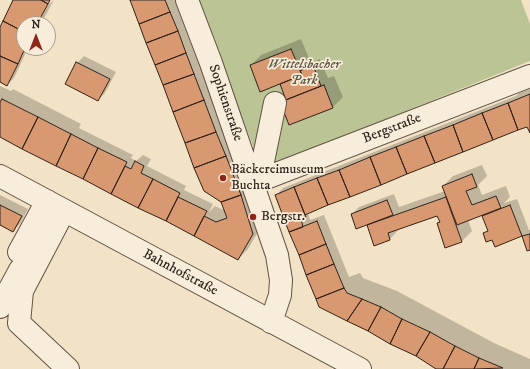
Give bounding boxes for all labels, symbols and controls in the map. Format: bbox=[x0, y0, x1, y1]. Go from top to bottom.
north arrow bbox=[16, 16, 56, 56]
text: N bbox=[31, 18, 41, 32]
park label: Wittelsbacher Park bbox=[268, 57, 340, 90]
street label: Sophienstraße bbox=[204, 63, 246, 143]
street label: Bergstraße bbox=[360, 110, 424, 148]
place label: Bäckereimuseum Buchta bbox=[231, 162, 324, 194]
marker: Bäckereimuseum Buchta bbox=[218, 173, 228, 183]
place label: Bergstr. bbox=[261, 209, 305, 225]
marker: Bergstr. bbox=[248, 212, 258, 222]
street label: Bahnhofstraße bbox=[140, 246, 220, 300]

